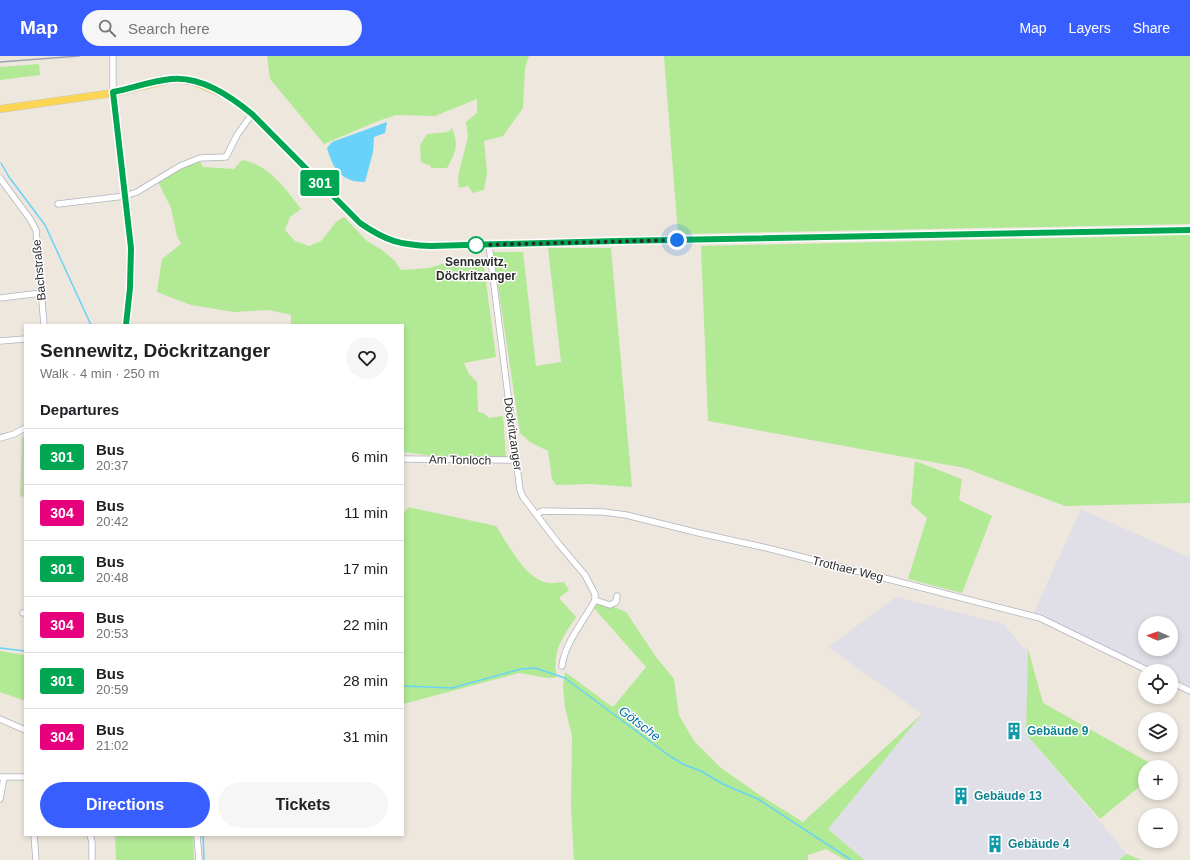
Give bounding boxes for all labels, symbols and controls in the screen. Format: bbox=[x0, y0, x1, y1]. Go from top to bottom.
search box bbox=[82, 10, 362, 46]
text: Map bbox=[20, 17, 58, 38]
icon: search bbox=[96, 17, 118, 39]
text: Search here bbox=[128, 20, 210, 37]
text: Map bbox=[1019, 20, 1047, 36]
text: Layers bbox=[1069, 20, 1111, 36]
text: Share bbox=[1133, 20, 1170, 36]
line badge: 301 bbox=[297, 170, 343, 196]
text: 301 bbox=[308, 175, 332, 191]
your location bbox=[667, 230, 687, 250]
marker: Sennewitz, Döckritzanger bbox=[467, 236, 485, 254]
street label: Bachstraße bbox=[29, 239, 49, 301]
place label: Sennewitz, Döckritzanger bbox=[436, 255, 516, 283]
button: heart bbox=[346, 337, 388, 379]
text: Sennewitz, Döckritzanger bbox=[40, 340, 270, 361]
text: Walk · 4 min · 250 m bbox=[40, 366, 159, 381]
street label: Döckritzanger bbox=[501, 396, 525, 472]
text: Departures bbox=[40, 401, 119, 418]
text: Bus bbox=[96, 441, 124, 458]
text: 6 min bbox=[351, 448, 388, 465]
text: 301 bbox=[50, 449, 74, 465]
street label: Am Tonloch bbox=[429, 452, 491, 468]
text: 20:37 bbox=[96, 458, 129, 473]
text: Bus bbox=[96, 497, 124, 514]
text: 11 min bbox=[344, 504, 388, 521]
text: 304 bbox=[50, 505, 74, 521]
text: 20:42 bbox=[96, 514, 129, 529]
text: Bus bbox=[96, 553, 124, 570]
street label: Trothaer Weg bbox=[811, 553, 885, 585]
text: 17 min bbox=[343, 560, 388, 577]
text: 301 bbox=[50, 561, 74, 577]
text: 20:48 bbox=[96, 570, 129, 585]
text: Bus bbox=[96, 609, 124, 626]
text: 22 min bbox=[343, 616, 388, 633]
north arrow bbox=[1138, 616, 1178, 656]
map controls bbox=[1138, 616, 1178, 848]
text: 304 bbox=[50, 617, 74, 633]
text: 20:53 bbox=[96, 626, 129, 641]
button: locate bbox=[1138, 664, 1178, 704]
text: Bus bbox=[96, 665, 124, 682]
text: 28 min bbox=[343, 672, 388, 689]
text: 301 bbox=[50, 673, 74, 689]
text: 20:59 bbox=[96, 682, 129, 697]
water label: Götsche bbox=[616, 703, 664, 744]
button: layers bbox=[1138, 712, 1178, 752]
text: Bus bbox=[96, 721, 124, 738]
building icon: Gebäude 9 bbox=[1004, 721, 1024, 741]
place label: Gebäude 9 bbox=[1027, 724, 1089, 738]
text: 31 min bbox=[343, 728, 388, 745]
text: 304 bbox=[50, 729, 74, 745]
text: 21:02 bbox=[96, 738, 129, 753]
button: + bbox=[1138, 760, 1178, 800]
button: Directions bbox=[40, 782, 210, 828]
button: Tickets bbox=[218, 782, 388, 828]
building icon: Gebäude 13 bbox=[951, 786, 971, 806]
place label: Gebäude 13 bbox=[974, 789, 1042, 803]
button: − bbox=[1138, 808, 1178, 848]
building icon: Gebäude 4 bbox=[985, 834, 1005, 854]
place label: Gebäude 4 bbox=[1008, 837, 1070, 851]

